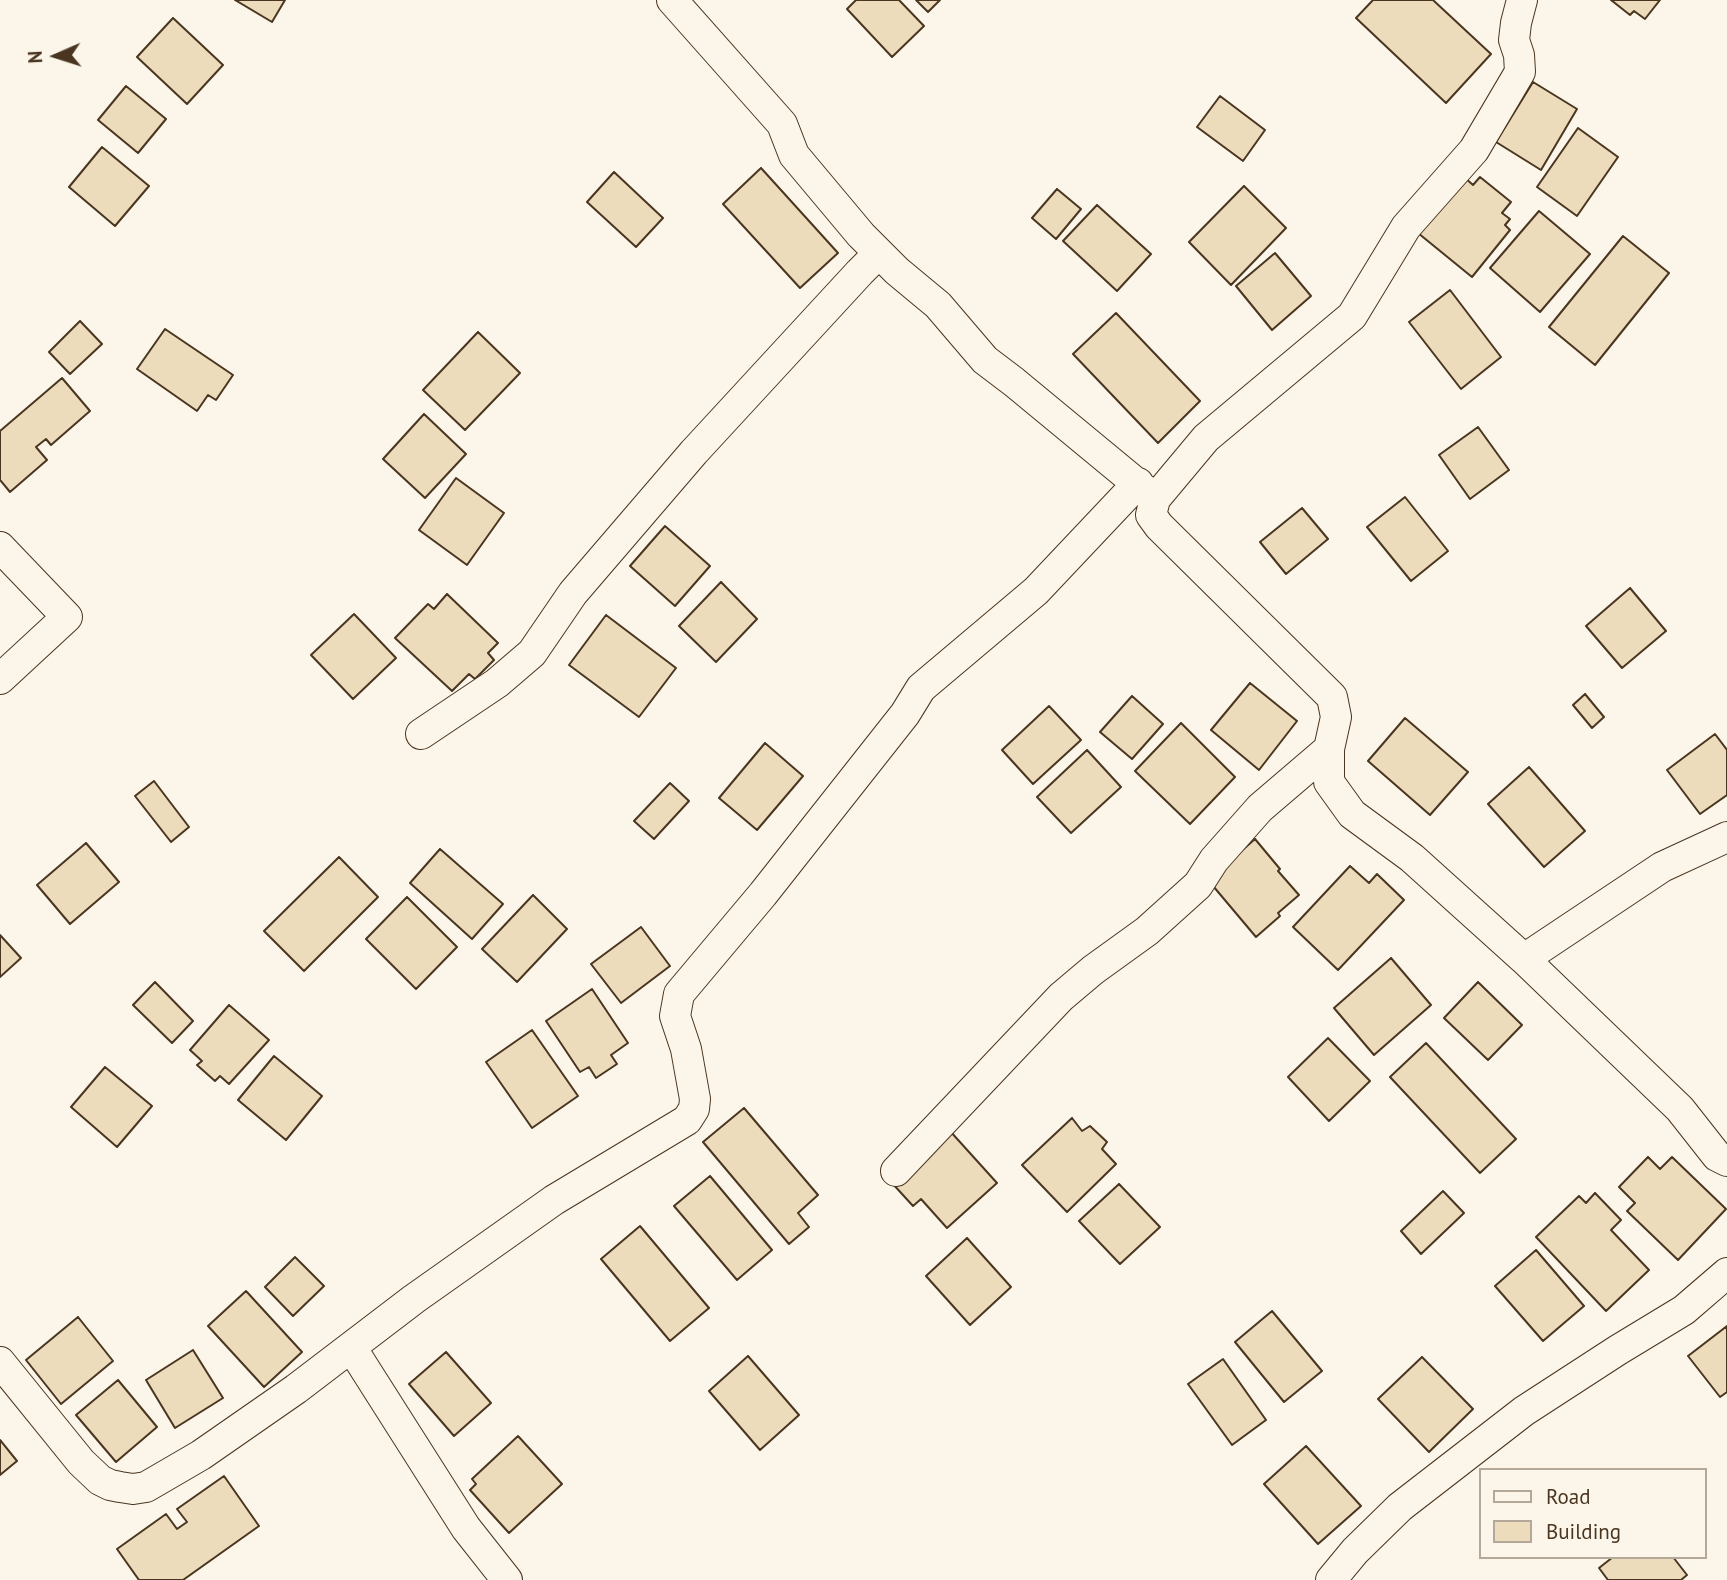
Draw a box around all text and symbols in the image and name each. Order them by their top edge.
north arrow [21,21,91,91]
text: N [23,50,47,64]
legend [1478,1468,1706,1559]
text: Road [1546,1483,1590,1510]
text: Building [1546,1518,1621,1545]

